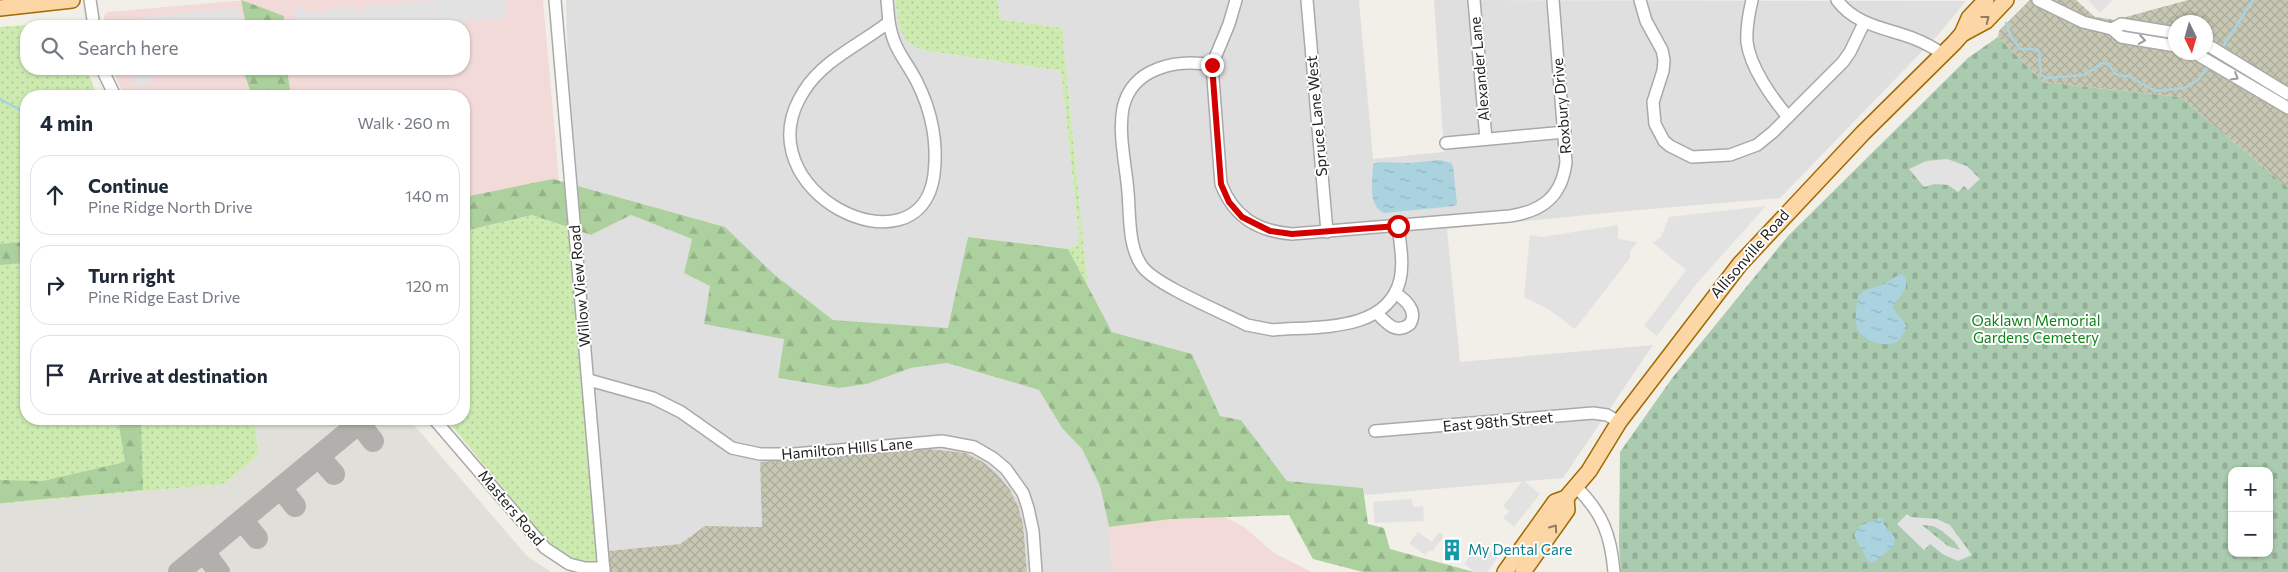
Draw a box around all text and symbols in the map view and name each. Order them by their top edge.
north arrow [2168,15,2213,60]
street label: Alexander Lane [1465,16,1493,122]
one-way arrow [1980,16,1990,25]
search box [20,20,470,75]
icon: search [38,34,66,62]
one-way arrow [2138,34,2147,44]
text: Search here [78,36,178,59]
route end [1201,54,1224,77]
street label: Spruce Lane West [1302,55,1330,177]
street label: Roxbury Drive [1548,57,1574,155]
one-way arrow [2229,71,2238,81]
text: 4 min [40,110,93,135]
text: Walk · 260 m [358,113,450,132]
text: Continue [88,174,168,197]
icon: ahead [41,181,69,209]
text: 140 m [405,186,449,205]
text: Pine Ridge North Drive [88,197,252,216]
street label: Allisonville Road [1706,206,1792,301]
route start [1387,215,1410,238]
street label: Willow View Road [565,224,593,348]
text: Turn right [88,264,175,287]
icon: right [41,271,69,299]
text: 120 m [406,276,449,295]
text: Pine Ridge East Drive [88,287,240,306]
park label: Oaklawn Memorial Gardens Cemetery [1972,311,2100,346]
icon: arrive [41,361,69,389]
text: Arrive at destination [88,364,268,387]
street label: East 98th Street [1442,407,1554,435]
street label: Hamilton Hills Lane [781,433,913,463]
street label: Masters Road [475,466,549,549]
map controls [2228,467,2273,557]
button: + [2228,467,2273,512]
button: − [2228,512,2273,557]
one-way arrow [1548,524,1557,534]
building icon: My Dental Care [1439,537,1465,563]
place label: My Dental Care [1468,540,1573,558]

